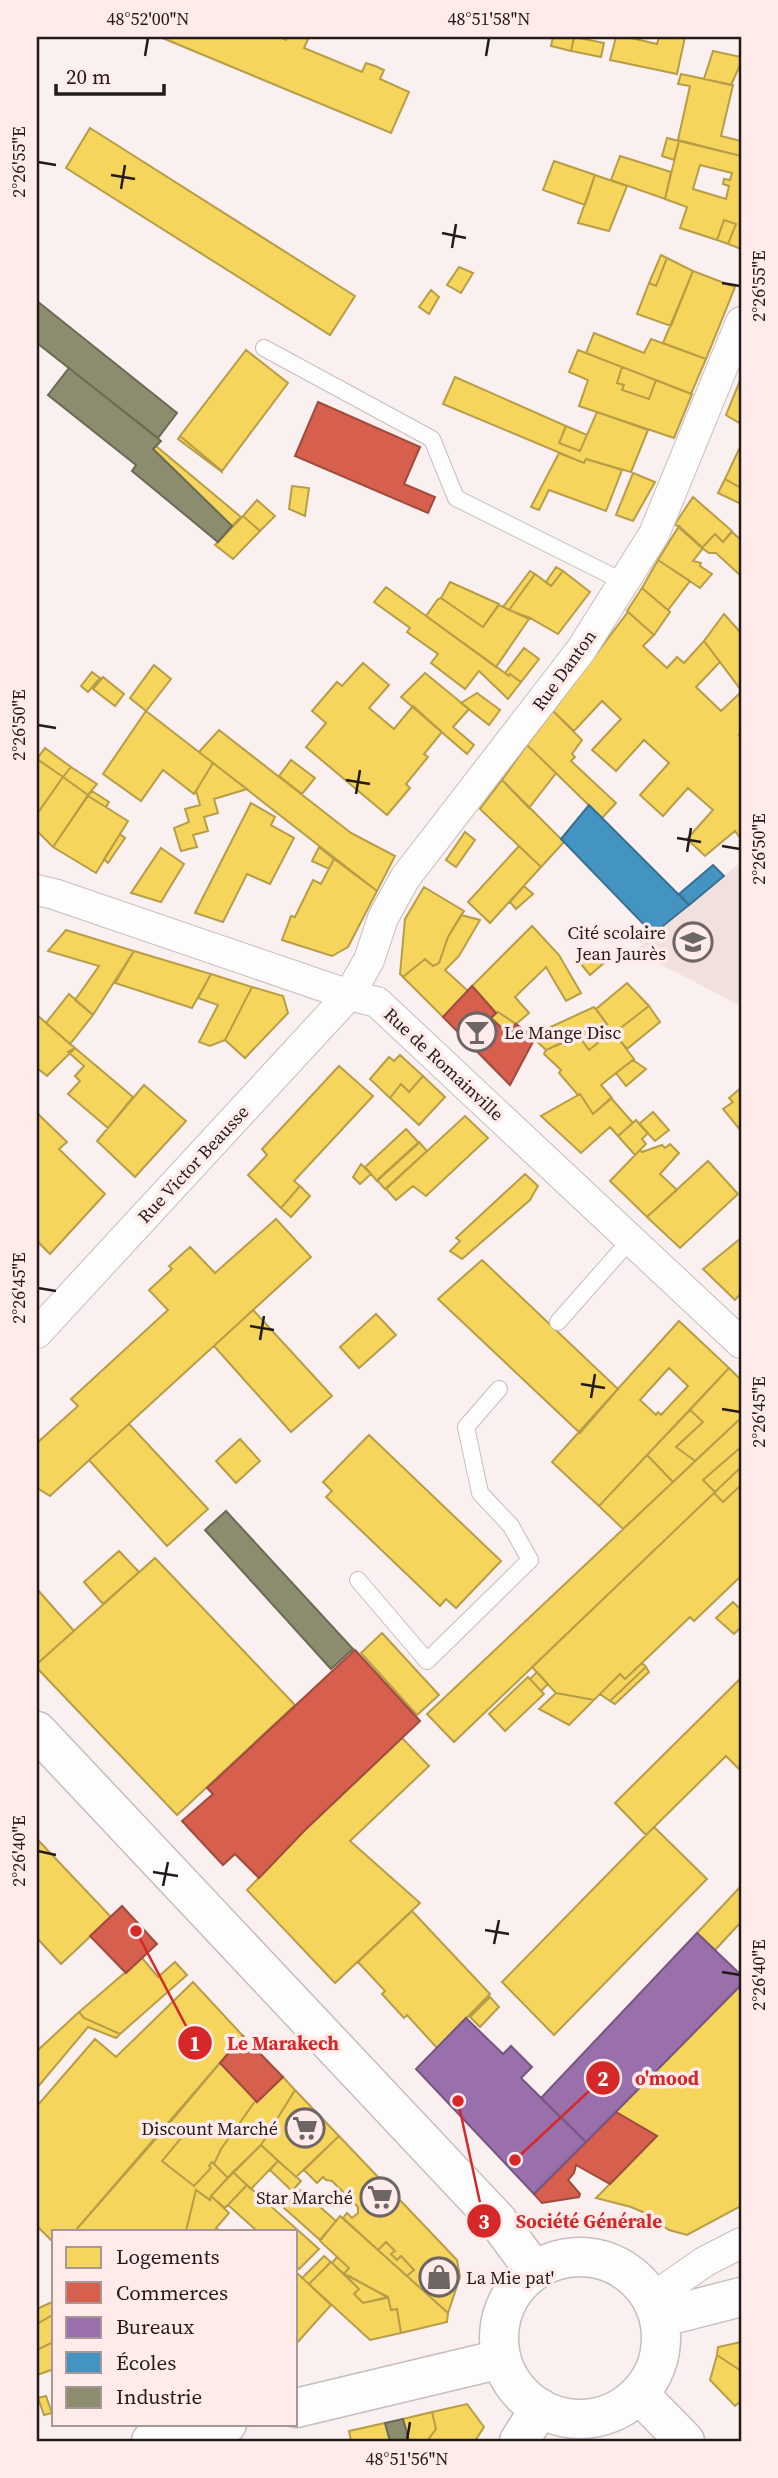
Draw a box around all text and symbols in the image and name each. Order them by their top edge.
text: 48°52'00"N [107,6,189,31]
text: 48°51'58"N [448,6,530,31]
scale bar [56,52,164,96]
text: 20 m [66,62,111,91]
text: 2°26'55"E [6,126,31,198]
text: 2°26'55"E [746,250,771,322]
street label: Rue Danton [526,624,602,716]
text: 2°26'50"E [6,689,31,761]
text: 2°26'50"E [746,813,771,885]
place label: Cité scolaire Jean Jaurès [567,920,666,966]
school or university icon: Cité scolaire Jean Jaurès [672,921,714,963]
street label: Rue de Romainville [379,1002,509,1126]
bar icon: Le Mange Disc [456,1011,498,1053]
place label: Le Mange Disc [504,1020,621,1045]
street label: Rue Victor Beausse [132,1100,254,1228]
text: 2°26'45"E [6,1252,31,1324]
text: 2°26'45"E [746,1376,771,1448]
text: 2°26'40"E [6,1815,31,1887]
text: 2°26'40"E [746,1939,771,2011]
callout: Le Marakech [178,2023,353,2063]
text: 1 [189,2029,201,2058]
text: Le Marakech [227,2030,339,2056]
callout: o'mood [586,2058,713,2098]
text: 2 [597,2064,609,2093]
text: o'mood [635,2065,699,2091]
supermarket icon: Discount Marché [284,2107,326,2149]
place label: Discount Marché [141,2116,278,2141]
supermarket icon: Star Marché [359,2176,401,2218]
place label: Star Marché [256,2185,353,2210]
callout: Société Générale [466,2201,676,2241]
text: 3 [478,2207,490,2236]
text: Société Générale [516,2208,662,2234]
legend [52,2230,298,2426]
text: Logements [116,2242,220,2271]
shop icon: La Mie pat' [418,2256,460,2298]
place label: La Mie pat' [466,2265,554,2290]
text: Commerces [116,2278,228,2307]
text: Bureaux [116,2312,194,2341]
text: Écoles [116,2348,176,2377]
text: Industrie [116,2382,202,2411]
text: 48°51'56"N [366,2446,448,2471]

